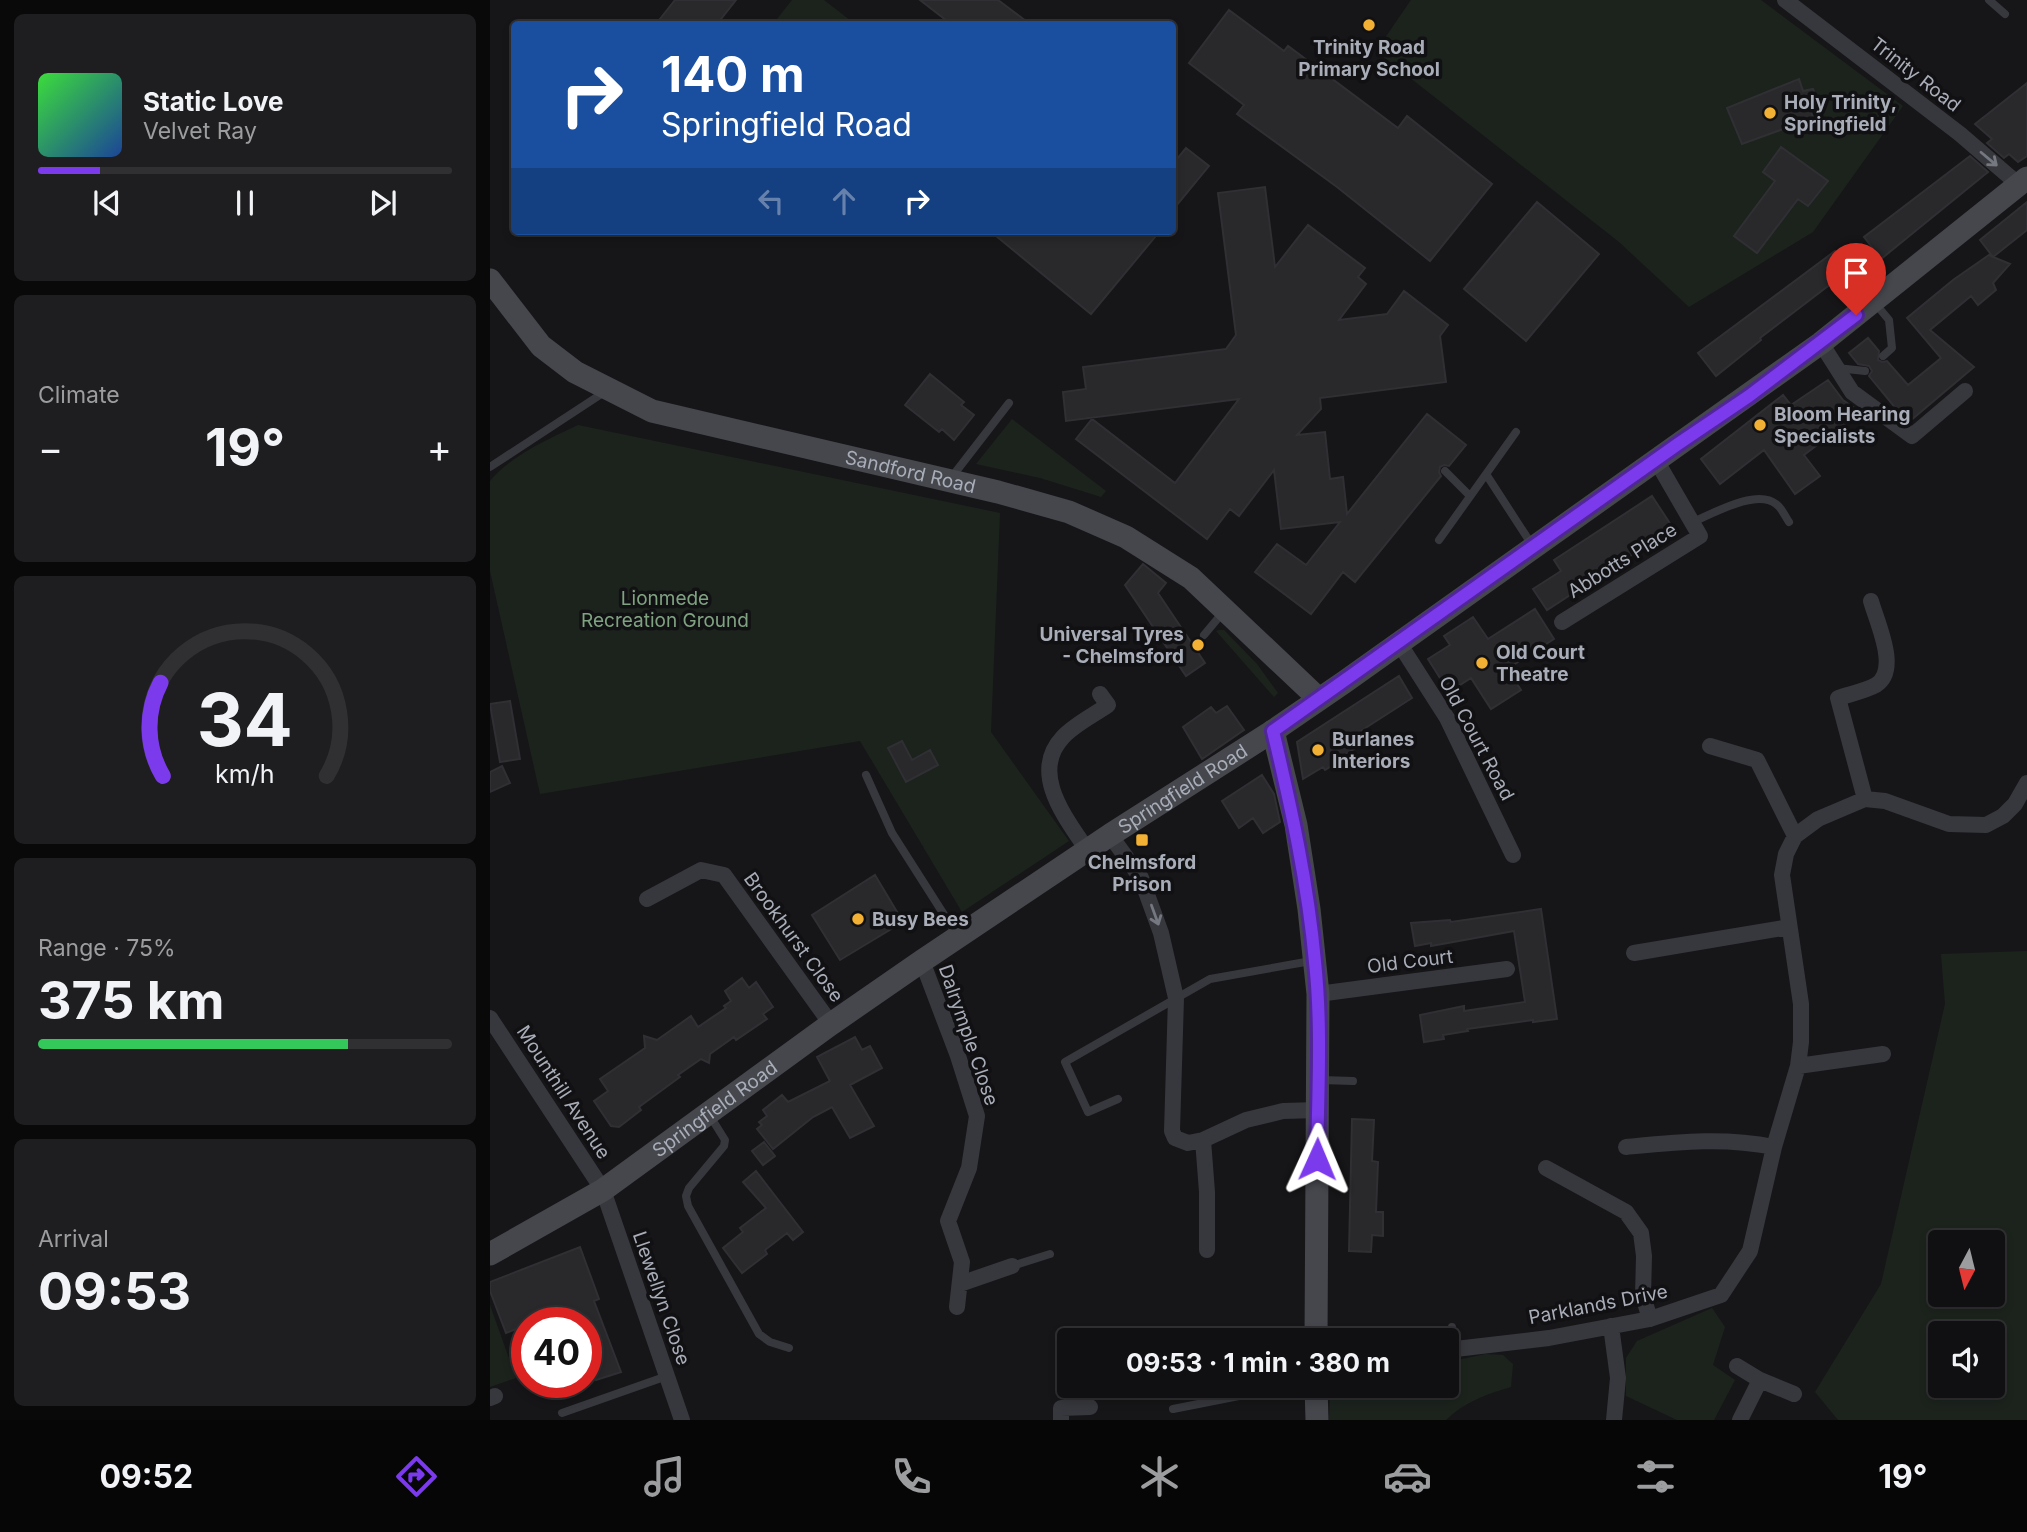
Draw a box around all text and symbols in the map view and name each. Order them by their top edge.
marker: Trinity Road Primary School [1361,17,1377,33]
street label: Trinity Road [1866,32,1965,117]
place label: Trinity Road Primary School [1298,36,1440,81]
text: 140 m [661,45,805,104]
icon: right [546,49,637,140]
text: Static Love [143,86,284,117]
place label: Holy Trinity, Springfield [1784,91,1897,136]
text: Springfield Road [661,105,912,144]
marker: Holy Trinity, Springfield [1762,105,1778,121]
text: Velvet Ray [143,117,257,145]
one-way arrow [1980,151,1998,167]
icon: left [752,182,790,220]
icon: ahead [825,182,863,220]
icon: right [898,182,936,220]
icon: previous [88,184,126,222]
icon: pause [226,184,264,222]
icon: next [364,184,402,222]
pin [1826,243,1886,315]
icon: arrive [1837,254,1875,292]
text: Climate [38,381,120,409]
place label: Bloom Hearing Specialists [1774,403,1910,448]
text: 19° [205,416,285,479]
marker: Bloom Hearing Specialists [1752,417,1768,433]
text: − [38,425,63,471]
text: + [427,425,452,471]
street label: Sandford Road [843,446,978,498]
street label: Abbotts Place [1563,518,1681,603]
park label: Lionmede Recreation Ground [581,587,749,632]
place label: Universal Tyres - Chelmsford [1040,623,1184,668]
marker: Universal Tyres - Chelmsford [1190,637,1206,653]
place label: Old Court Theatre [1496,641,1585,686]
marker: Old Court Theatre [1474,655,1490,671]
street label: Old Court Road [1434,672,1519,804]
text: 34 [197,675,293,764]
place label: Burlanes Interiors [1332,728,1414,773]
street label: Springfield Road [1114,739,1252,839]
marker: Burlanes Interiors [1310,742,1326,758]
text: km/h [215,759,275,789]
marker: Chelmsford Prison [1134,832,1150,848]
place label: Chelmsford Prison [1088,851,1196,896]
street label: Brookhurst Close [739,868,848,1007]
one-way arrow [1150,903,1162,925]
place label: Busy Bees [872,908,969,931]
marker: Busy Bees [850,911,866,927]
text: Range · 75% [38,934,176,962]
street label: Old Court [1366,945,1454,978]
street label: Dalrymple Close [934,962,1003,1109]
text: 375 km [38,969,224,1032]
street label: Mounthill Avenue [512,1021,615,1163]
street label: Springfield Road [648,1056,782,1162]
position arrow [1280,1122,1354,1196]
text: Arrival [38,1225,109,1253]
street label: Llewellyn Close [628,1228,695,1368]
north arrow [1928,1230,2006,1307]
map controls [1928,1230,2005,1398]
text: 09:53 [38,1260,191,1323]
street label: Parklands Drive [1527,1280,1670,1329]
speed limit sign: 40 [511,1307,602,1398]
button: sound [1928,1321,2005,1398]
text: 09:53 · 1 min · 380 m [1126,1347,1390,1378]
icon: directions [392,1452,441,1501]
icon: music [640,1452,689,1501]
icon: phone [887,1452,936,1501]
icon: climate [1135,1452,1184,1501]
icon: car [1383,1452,1432,1501]
icon: filters [1631,1452,1680,1501]
text: 09:52 [99,1457,193,1496]
text: 19° [1878,1457,1928,1496]

